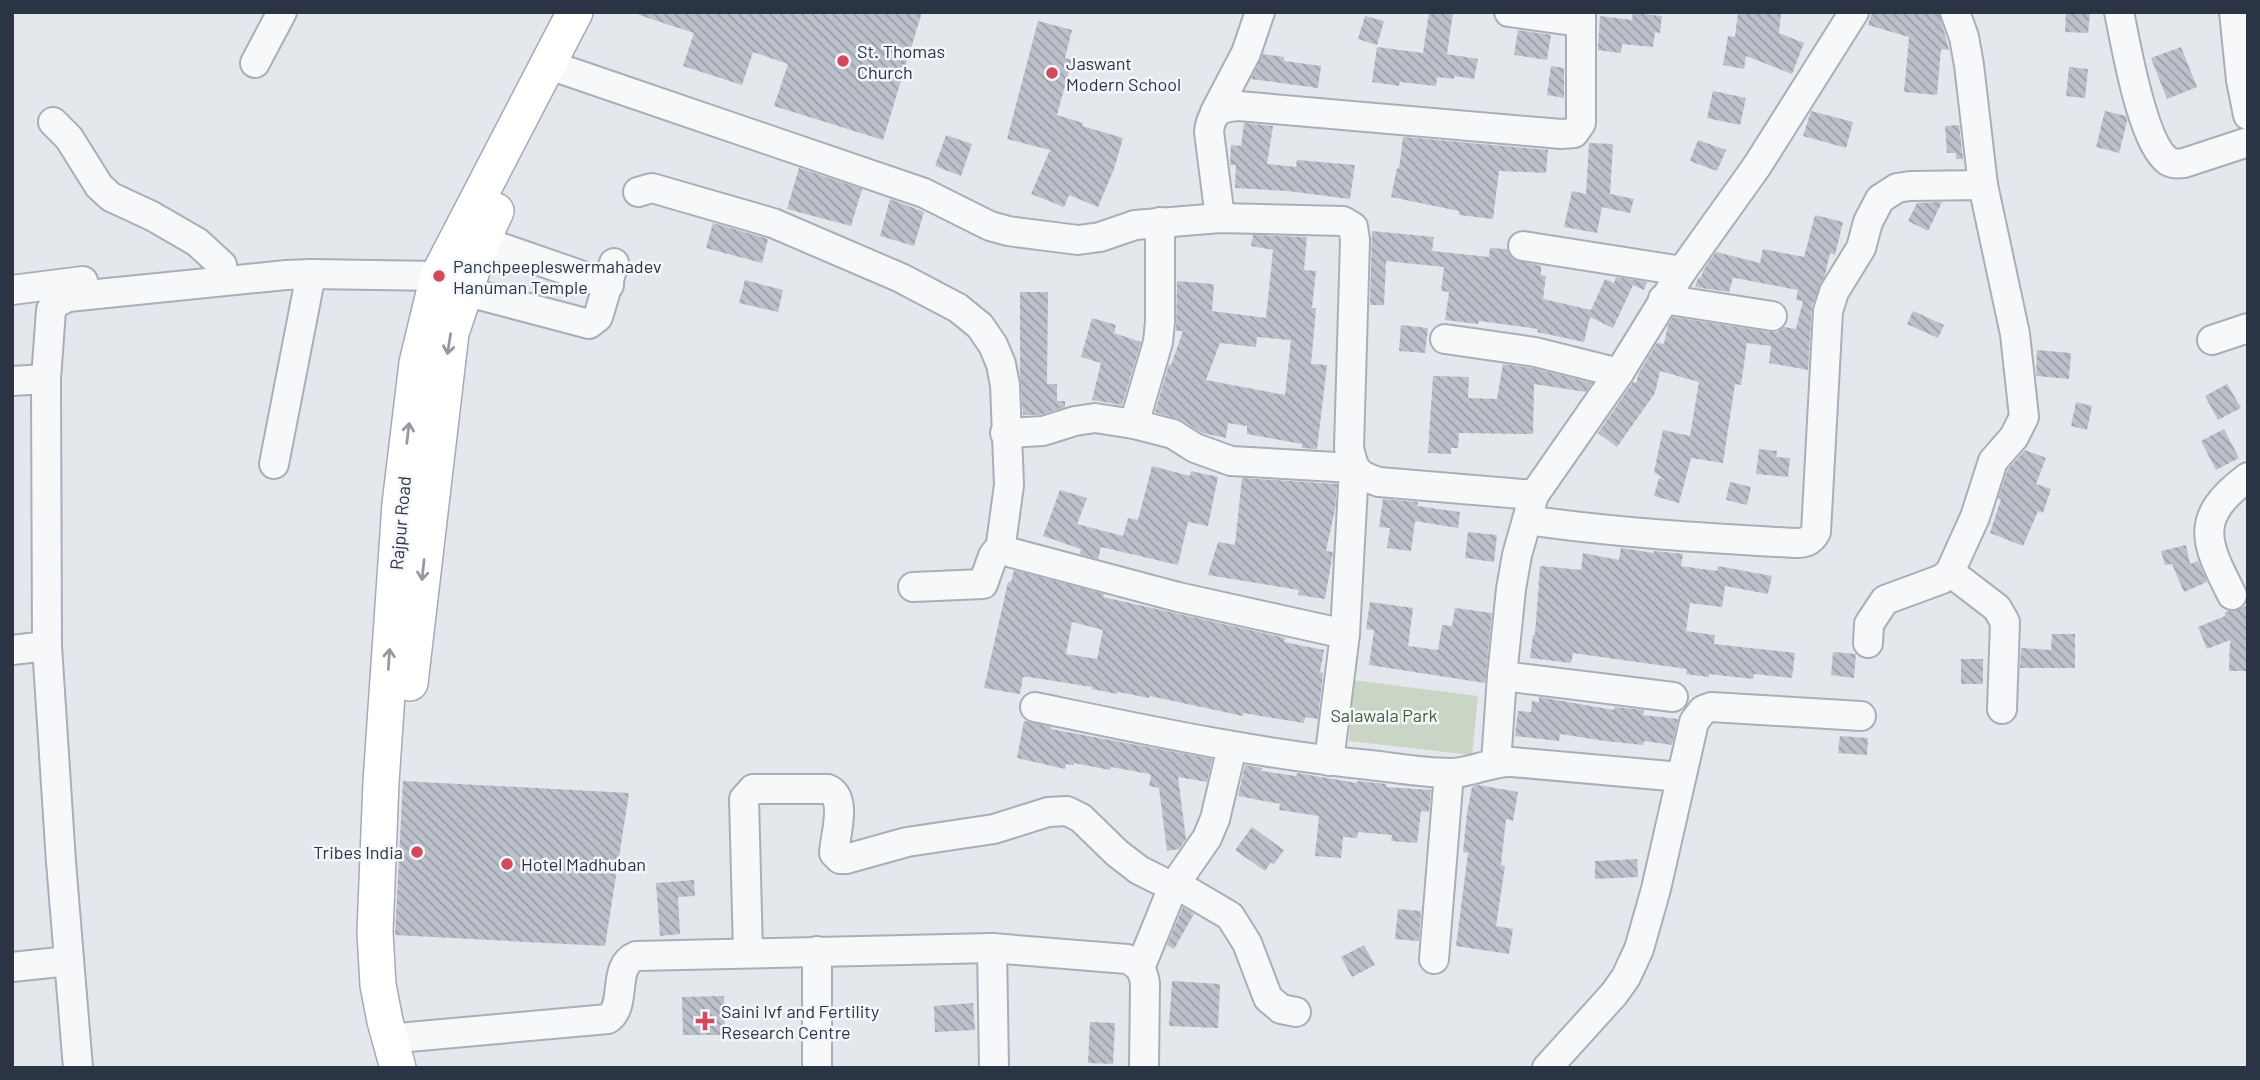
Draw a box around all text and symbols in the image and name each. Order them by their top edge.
place label: St. Thomas Church [857,40,945,83]
place label: Jaswant Modern School [1066,52,1181,95]
marker: St. Thomas Church [835,53,851,69]
marker: Jaswant Modern School [1044,65,1060,81]
place label: Panchpeepleswermahadev Hanuman Temple [453,255,662,298]
marker: Panchpeepleswermahadev Hanuman Temple [431,268,447,284]
one-way arrow [442,332,455,355]
one-way arrow [402,422,415,445]
street label: Rajpur Road [385,475,415,571]
one-way arrow [416,558,429,581]
one-way arrow [383,648,396,671]
park label: Salawala Park [1330,704,1438,726]
place label: Tribes India [313,841,403,863]
marker: Tribes India [409,844,425,860]
place label: Hotel Madhuban [521,853,646,875]
marker: Hotel Madhuban [499,856,515,872]
place label: Saini Ivf and Fertility Research Centre [721,1000,879,1043]
marker: Saini Ivf and Fertility Research Centre [695,1011,715,1031]

